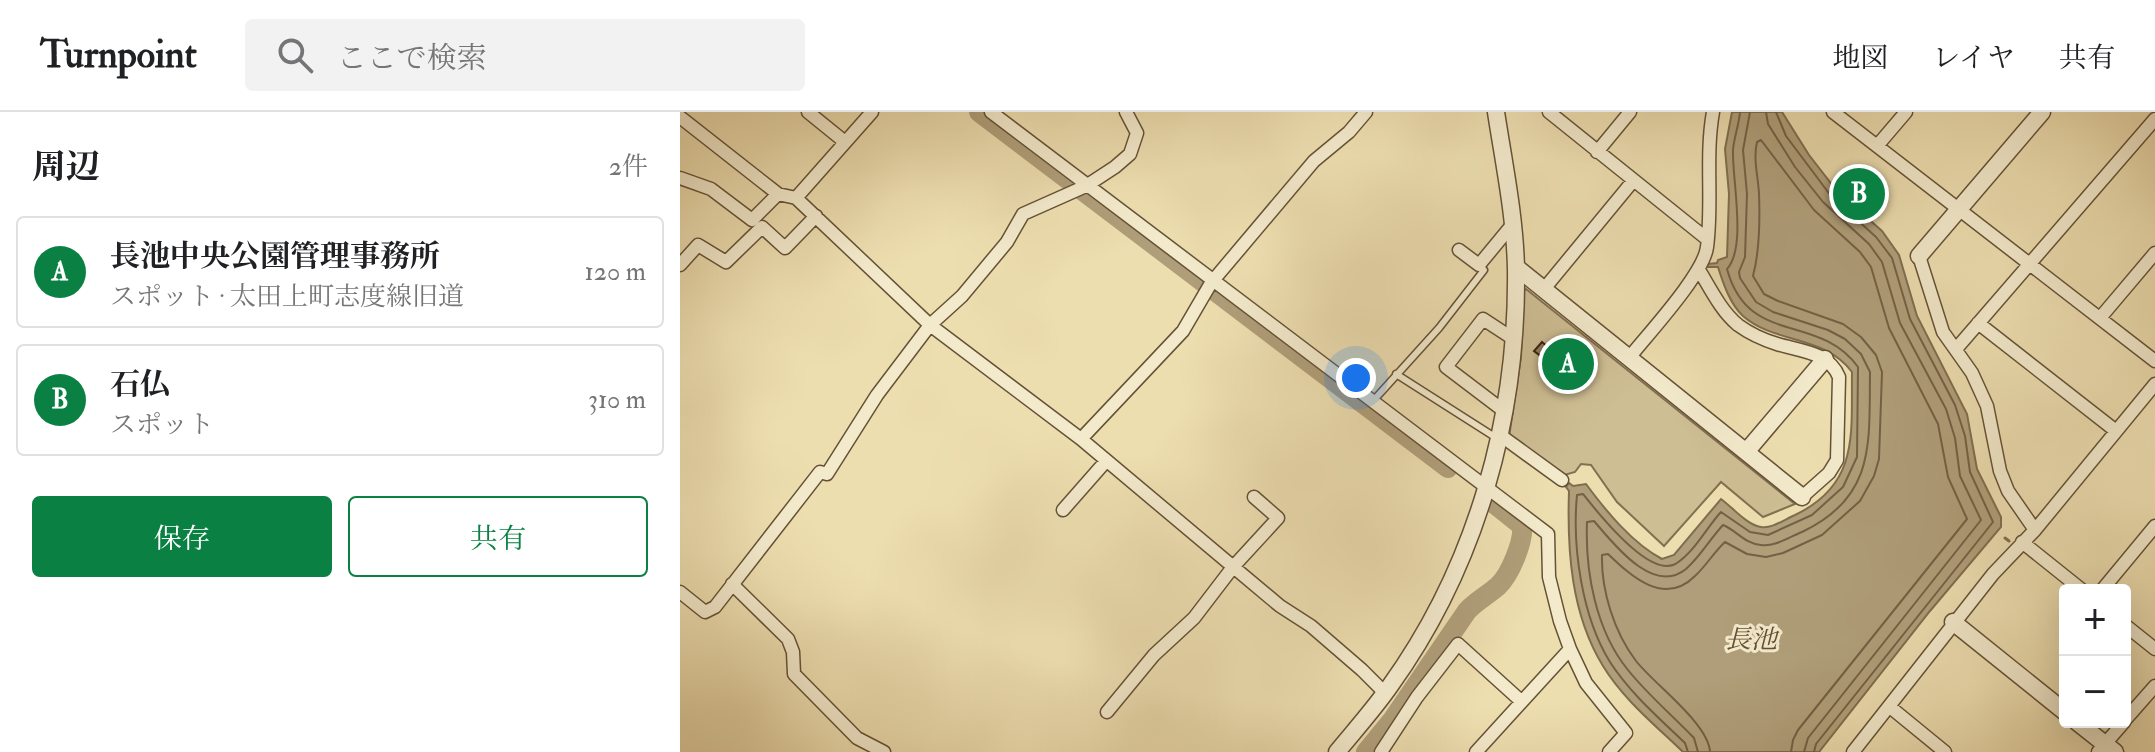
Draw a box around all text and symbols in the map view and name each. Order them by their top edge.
search box [245,19,805,91]
text: Turnpoint [40,31,197,79]
icon: search [273,33,317,77]
text: ここで検索 [337,40,487,77]
text: 地図 [1832,41,1888,76]
text: レイヤ [1932,41,2015,76]
text: 共有 [2059,41,2115,76]
text: 周辺 [32,146,100,189]
text: 2件 [609,151,648,183]
pin: B [1833,164,1885,224]
text: 長池中央公園管理事務所 [110,238,440,275]
text: A [52,256,68,288]
text: 120 m [585,256,646,288]
text: スポット · 太田上町志度線旧道 [110,281,464,313]
pin: A [1542,334,1594,394]
your location [1336,358,1376,398]
text: 石仏 [110,366,170,403]
text: B [51,384,69,416]
text: 310 m [588,384,646,416]
text: スポット [110,409,214,441]
button: 保存 [32,496,332,577]
button: 共有 [348,496,648,577]
map controls [2059,584,2131,728]
button: + [2059,584,2131,656]
water label: 長池 [1725,624,1780,656]
button: − [2059,656,2131,728]

